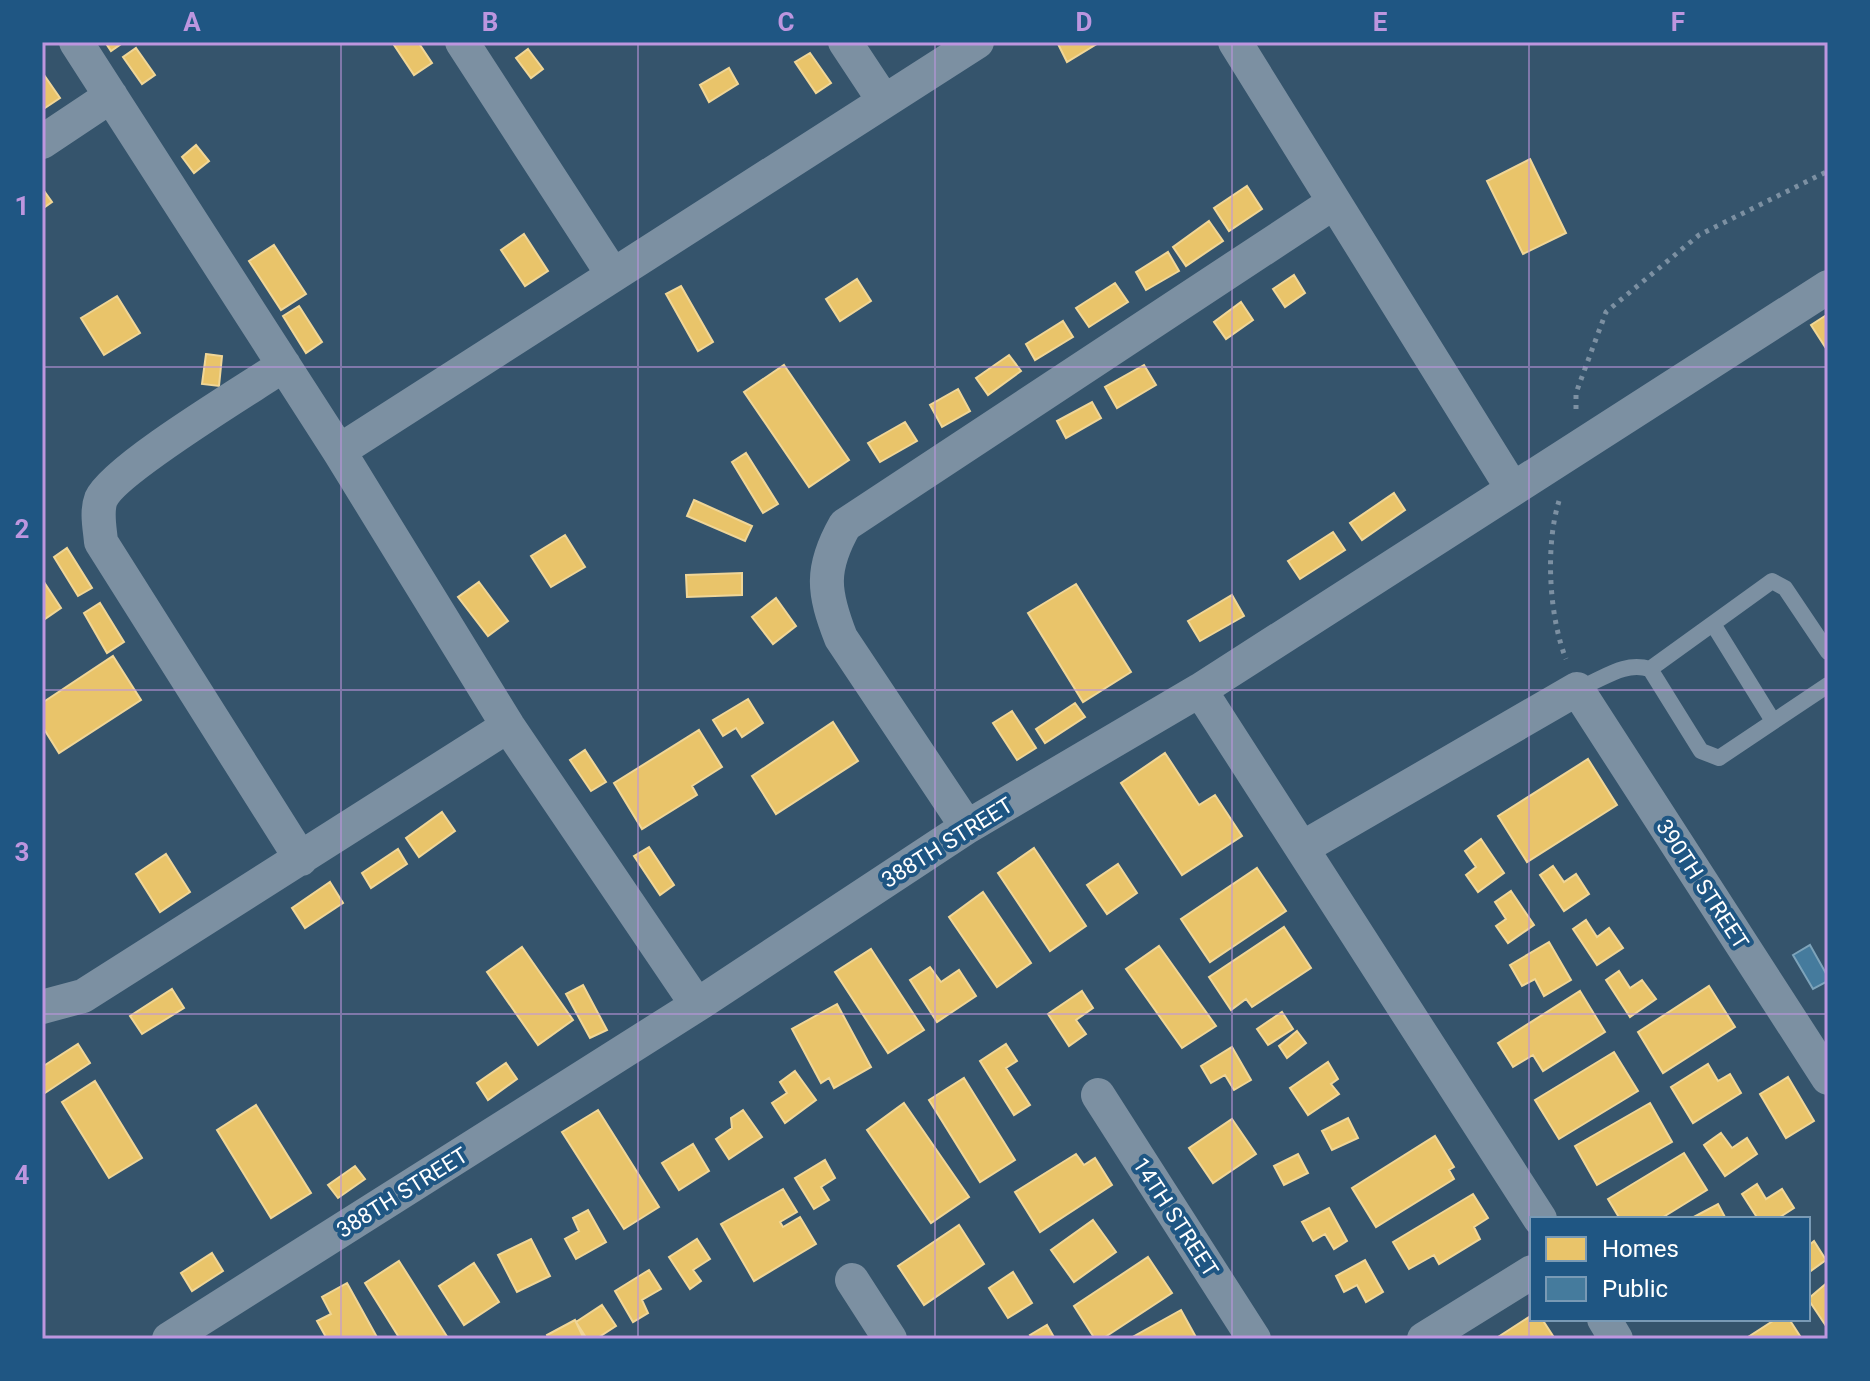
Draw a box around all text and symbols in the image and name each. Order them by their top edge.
text: A [183,7,201,37]
text: B [482,7,498,37]
text: C [777,7,795,37]
text: D [1076,7,1092,37]
text: E [1373,7,1388,37]
text: F [1671,7,1685,37]
text: 1 [15,191,29,221]
text: 2 [15,514,29,544]
street label: 388TH STREET [877,792,1017,893]
street label: 390TH STREET [1651,815,1754,954]
text: 3 [15,837,29,867]
street label: 388TH STREET [332,1142,472,1243]
street label: 14TH STREET [1128,1153,1223,1282]
text: 4 [15,1160,30,1190]
legend [1530,1217,1810,1321]
text: Homes [1602,1235,1679,1263]
text: Public [1602,1275,1668,1303]

